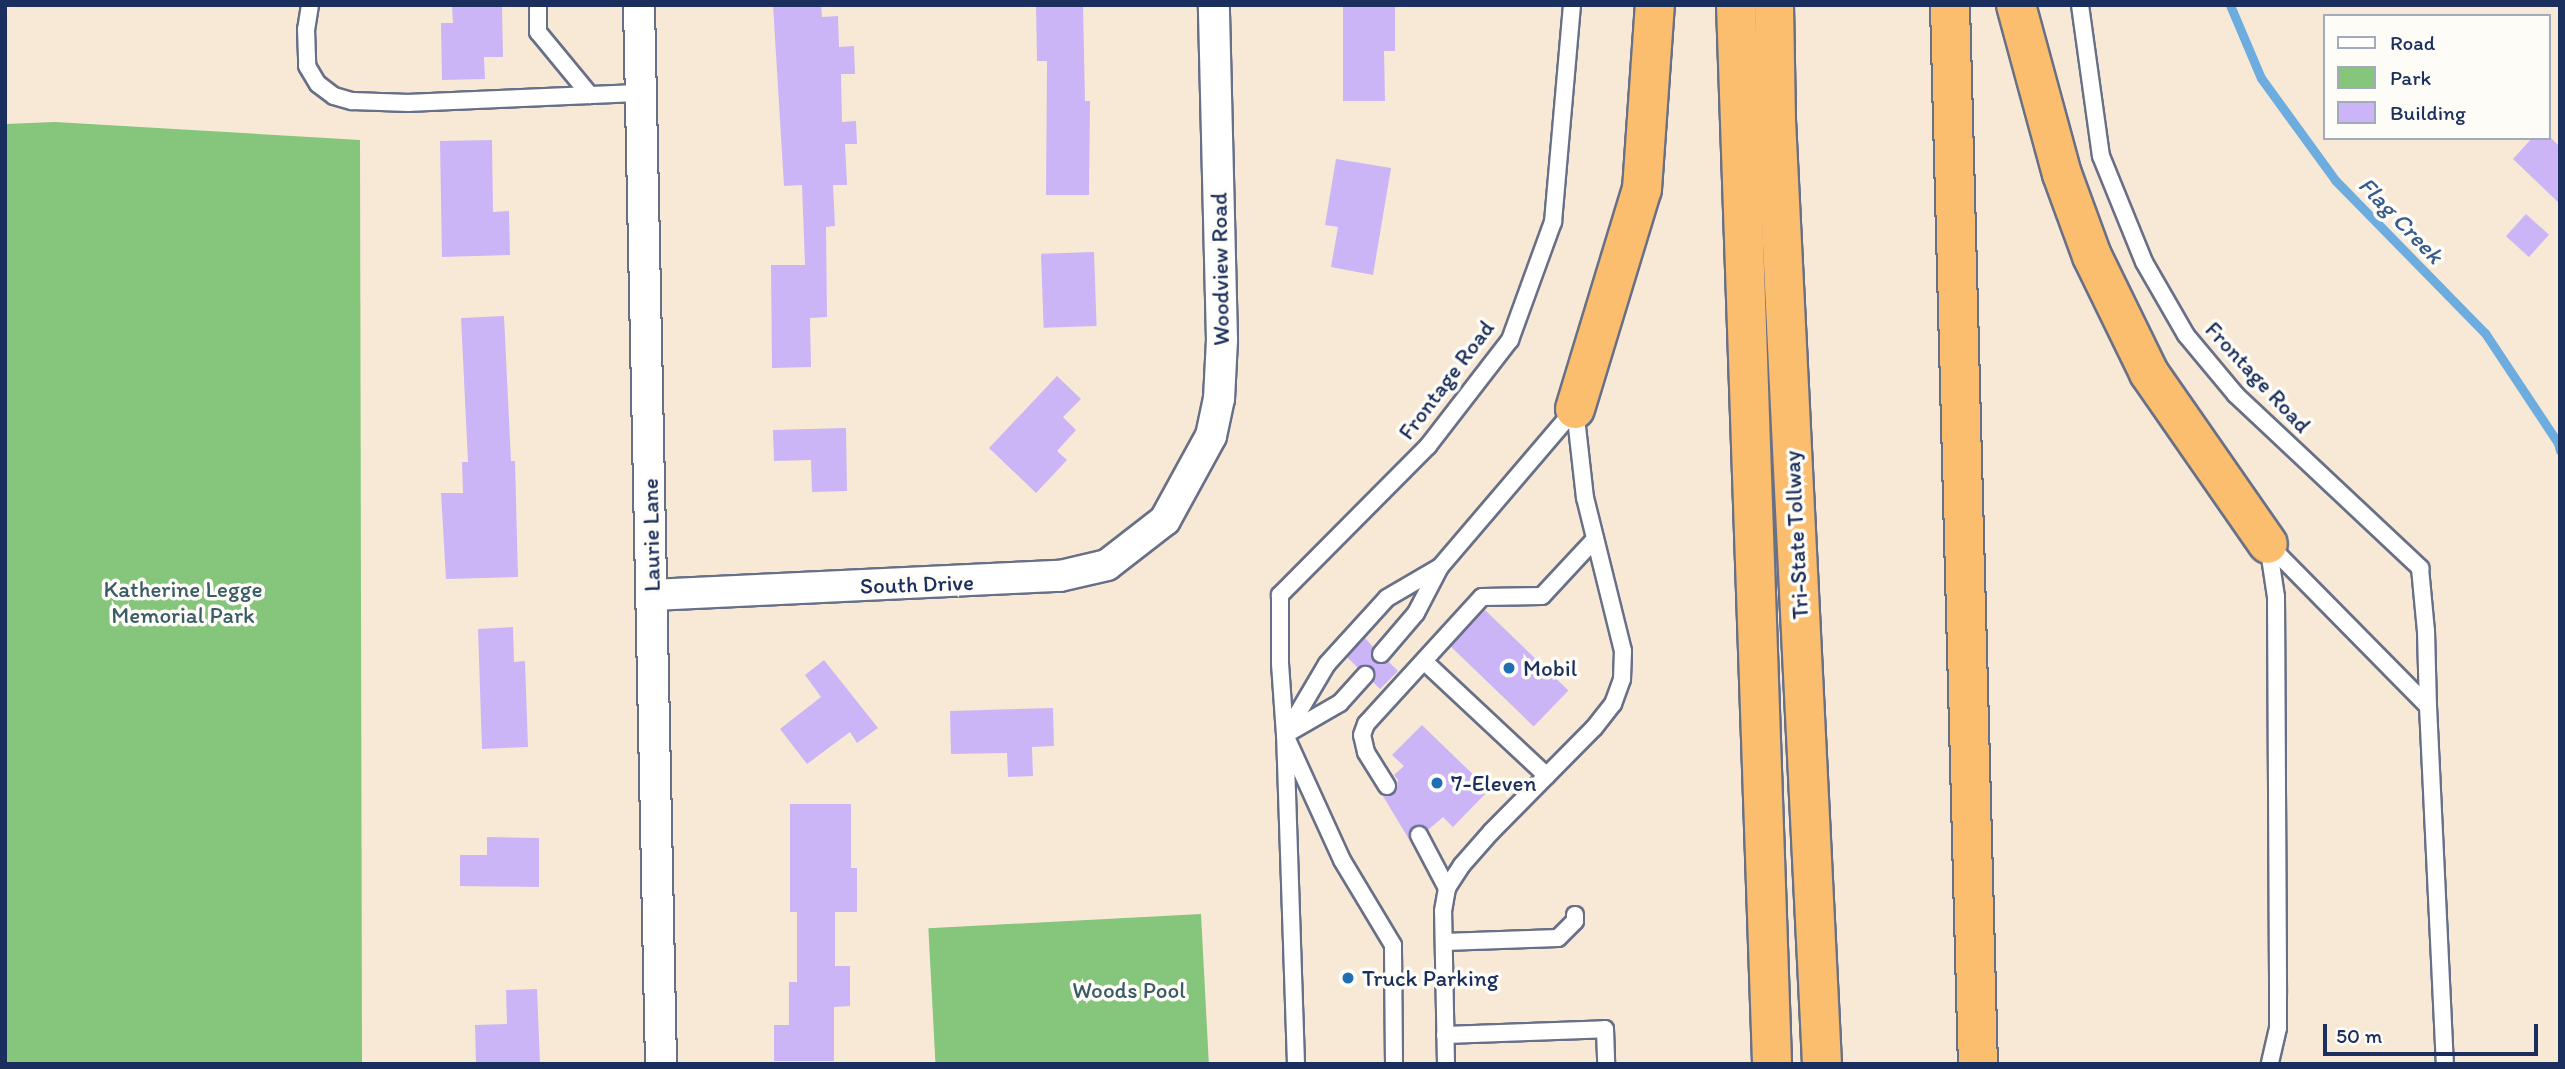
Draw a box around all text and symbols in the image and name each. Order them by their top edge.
legend [2324,14,2551,140]
text: Road [2390,30,2435,55]
text: Park [2390,65,2431,90]
text: Building [2390,100,2466,125]
water label: Flag Creek [2353,171,2449,269]
street label: Woodview Road [1205,192,1235,346]
street label: Frontage Road [1392,315,1500,445]
street label: Frontage Road [2199,316,2317,438]
street label: Tri-State Tollway [1778,451,1814,619]
street label: Laurie Lane [636,477,666,593]
street label: South Drive [859,568,975,600]
park label: Katherine Legge Memorial Park [104,575,262,629]
place label: Mobil [1523,654,1577,682]
marker: Mobil [1501,660,1517,676]
place label: 7-Eleven [1451,769,1536,797]
marker: 7-Eleven [1429,775,1445,791]
place label: Truck Parking [1362,964,1499,992]
marker: Truck Parking [1340,970,1356,986]
park label: Woods Pool [1073,976,1185,1004]
scale bar [2327,1010,2542,1054]
text: 50 m [2336,1023,2382,1048]

